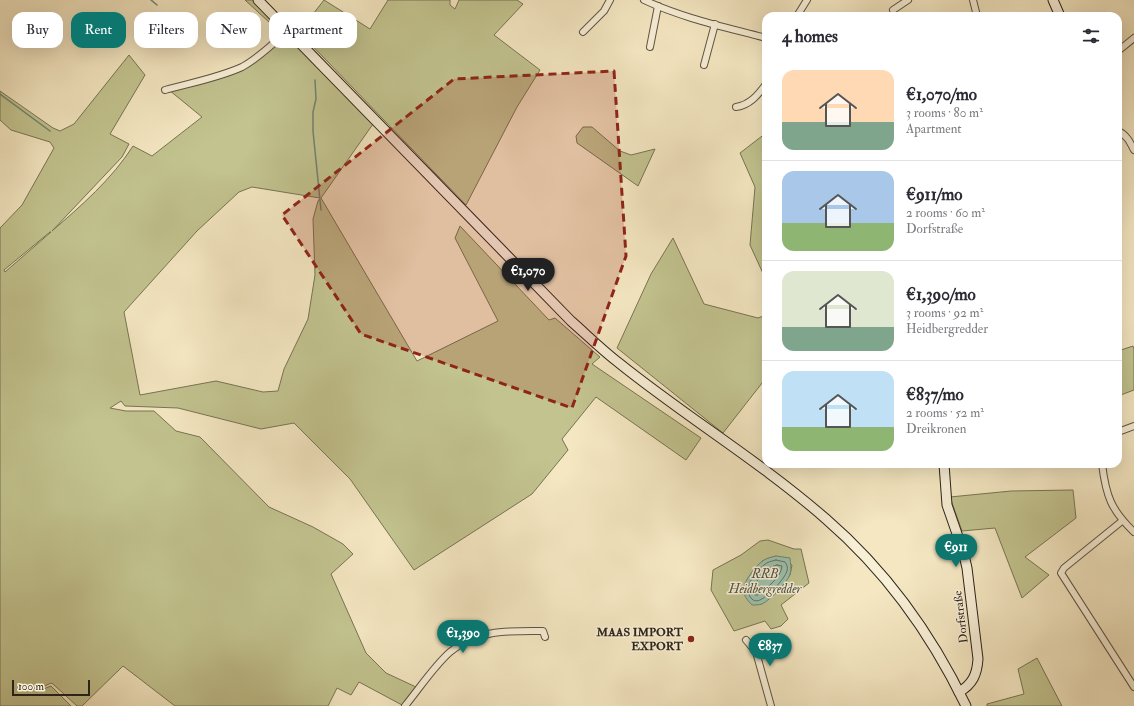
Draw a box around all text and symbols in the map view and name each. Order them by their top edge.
chip: Buy [12,12,63,48]
chip: Rent [71,12,126,48]
chip: Filters [134,12,198,48]
chip: New [206,12,261,48]
chip: Apartment [269,12,357,48]
icon: filters [1080,25,1102,47]
text: 4 homes [782,26,838,47]
text: €1,070/mo [906,84,977,105]
icon: home [814,86,862,134]
text: 3 rooms · 80 m² [906,105,983,121]
text: Apartment [906,121,962,137]
text: €911/mo [906,184,962,205]
icon: home [814,187,862,235]
text: 2 rooms · 60 m² [906,205,985,221]
text: Dorfstraße [906,221,963,237]
pin: €1,070 [495,258,561,292]
text: €1,070 [511,263,545,279]
text: €1,390/mo [906,284,976,305]
icon: home [814,287,862,335]
text: 3 rooms · 92 m² [906,305,983,321]
text: Heidbergredder [906,321,988,337]
text: €837/mo [906,384,964,405]
icon: home [814,387,862,435]
text: 2 rooms · 52 m² [906,405,984,421]
text: Dreikronen [906,421,966,437]
pin: €911 [932,534,980,568]
text: €911 [944,539,968,555]
water label: RRB Heidbergredder [728,566,803,597]
street label: Dorfstraße [950,590,972,644]
pin: €1,390 [430,620,496,654]
text: €1,390 [446,625,480,641]
place label: MAAS IMPORT EXPORT [596,625,684,654]
pin: €837 [746,633,794,667]
marker: MAAS IMPORT EXPORT [686,634,696,644]
text: €837 [758,638,782,654]
scale bar [12,678,90,697]
text: 100 m [18,680,44,693]

